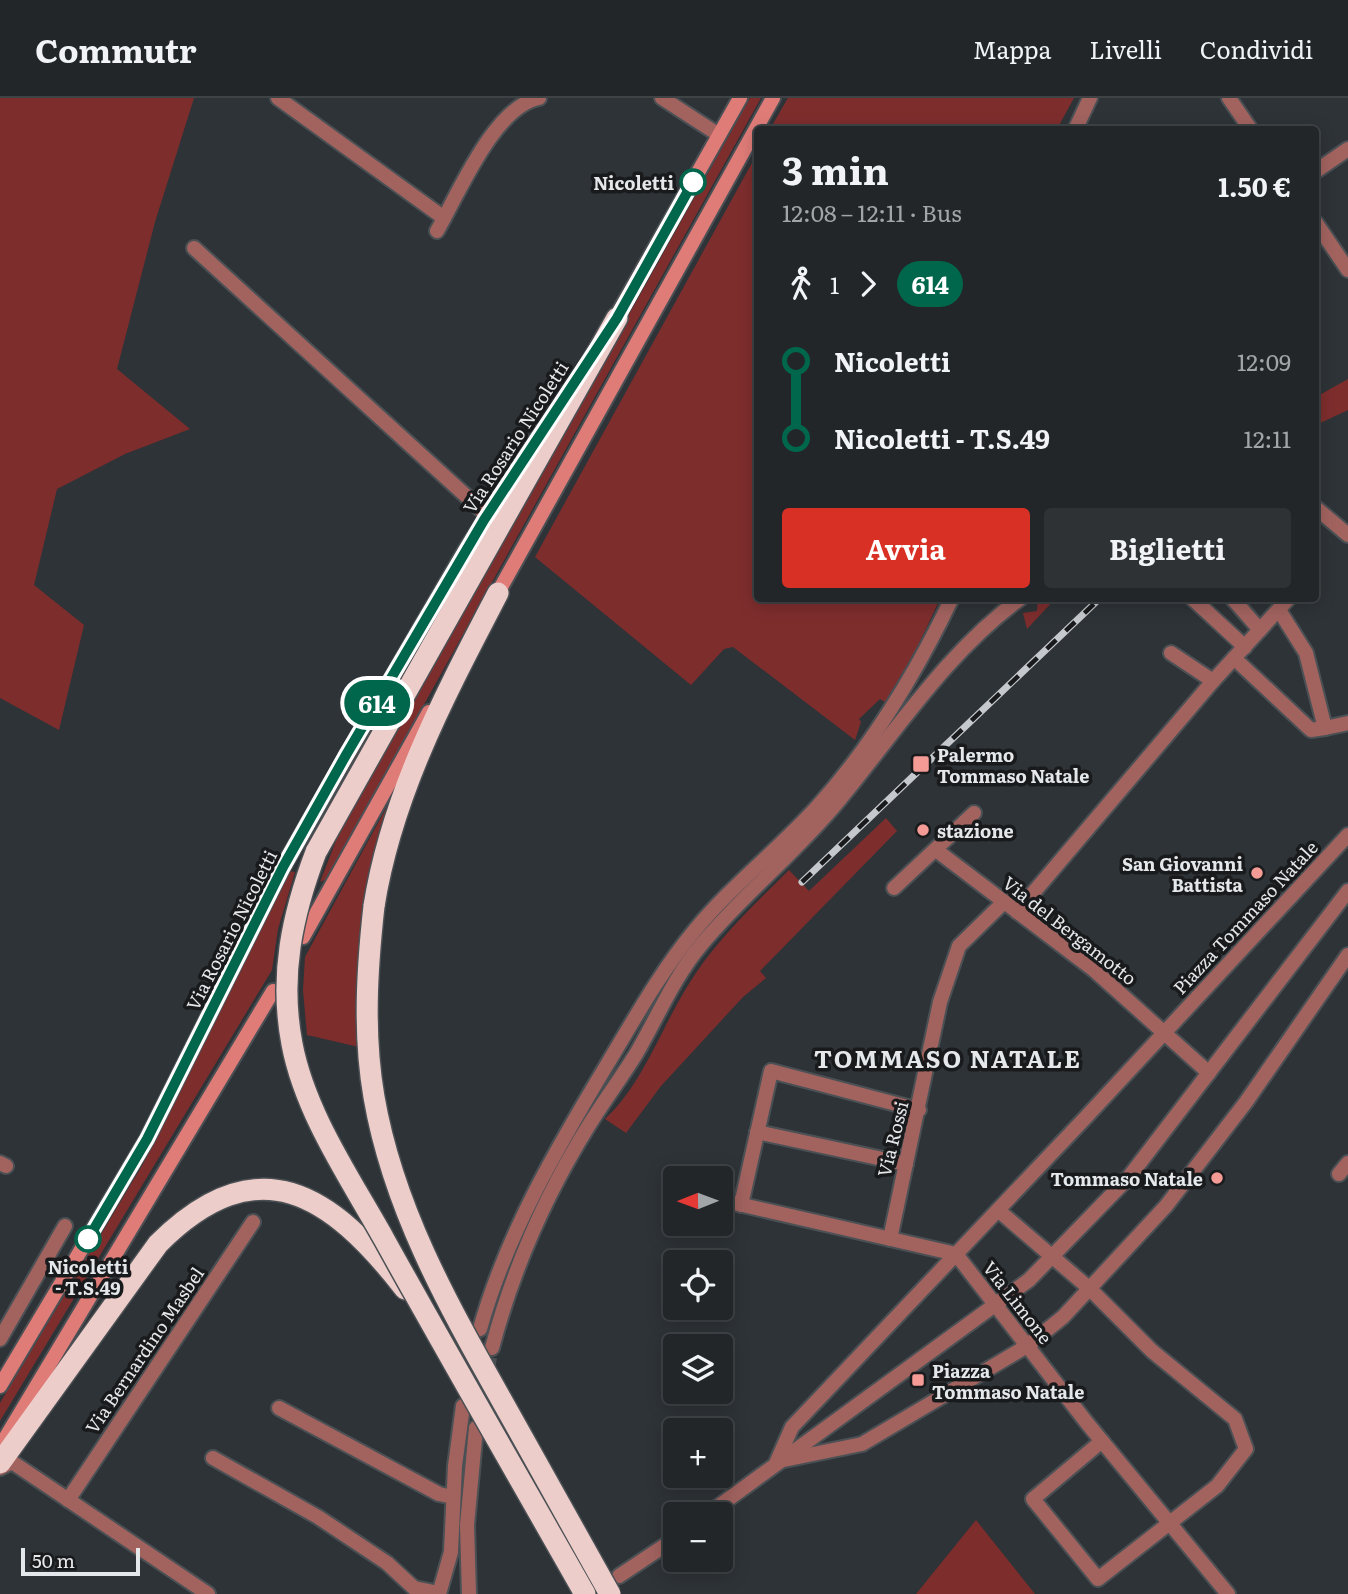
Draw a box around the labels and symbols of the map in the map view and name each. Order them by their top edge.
place label: Nicoletti [593,169,674,196]
marker: Nicoletti [680,169,706,195]
street label: Via Rosario Nicoletti [456,356,574,518]
line badge: 614 [337,680,417,726]
place label: Palermo Tommaso Natale [937,741,1089,789]
marker: Palermo Tommaso Natale [911,754,931,774]
place label: stazione [937,817,1014,844]
marker: stazione [915,822,931,838]
street label: Piazza Tommaso Natale [1166,834,1324,1000]
street label: Via Rosario Nicoletti [179,845,283,1015]
place label: San Giovanni Battista [1122,850,1244,898]
marker: San Giovanni Battista [1249,865,1265,881]
street label: Via del Bergamotto [997,869,1143,991]
district label: TOMMASO NATALE [814,1040,1082,1075]
street label: Via Rossi [870,1098,914,1180]
place label: Tommaso Natale [1051,1165,1203,1192]
north arrow [663,1166,733,1236]
marker: Tommaso Natale [1209,1170,1225,1186]
marker: Nicoletti - T.S.49 [75,1226,101,1252]
place label: Nicoletti - T.S.49 [48,1253,129,1301]
street label: Via Limone [977,1255,1059,1349]
street label: Via Bernardino Masbel [78,1261,210,1439]
place label: Piazza Tommaso Natale [932,1357,1084,1405]
marker: Piazza Tommaso Natale [910,1372,926,1388]
scale bar [21,1545,140,1577]

